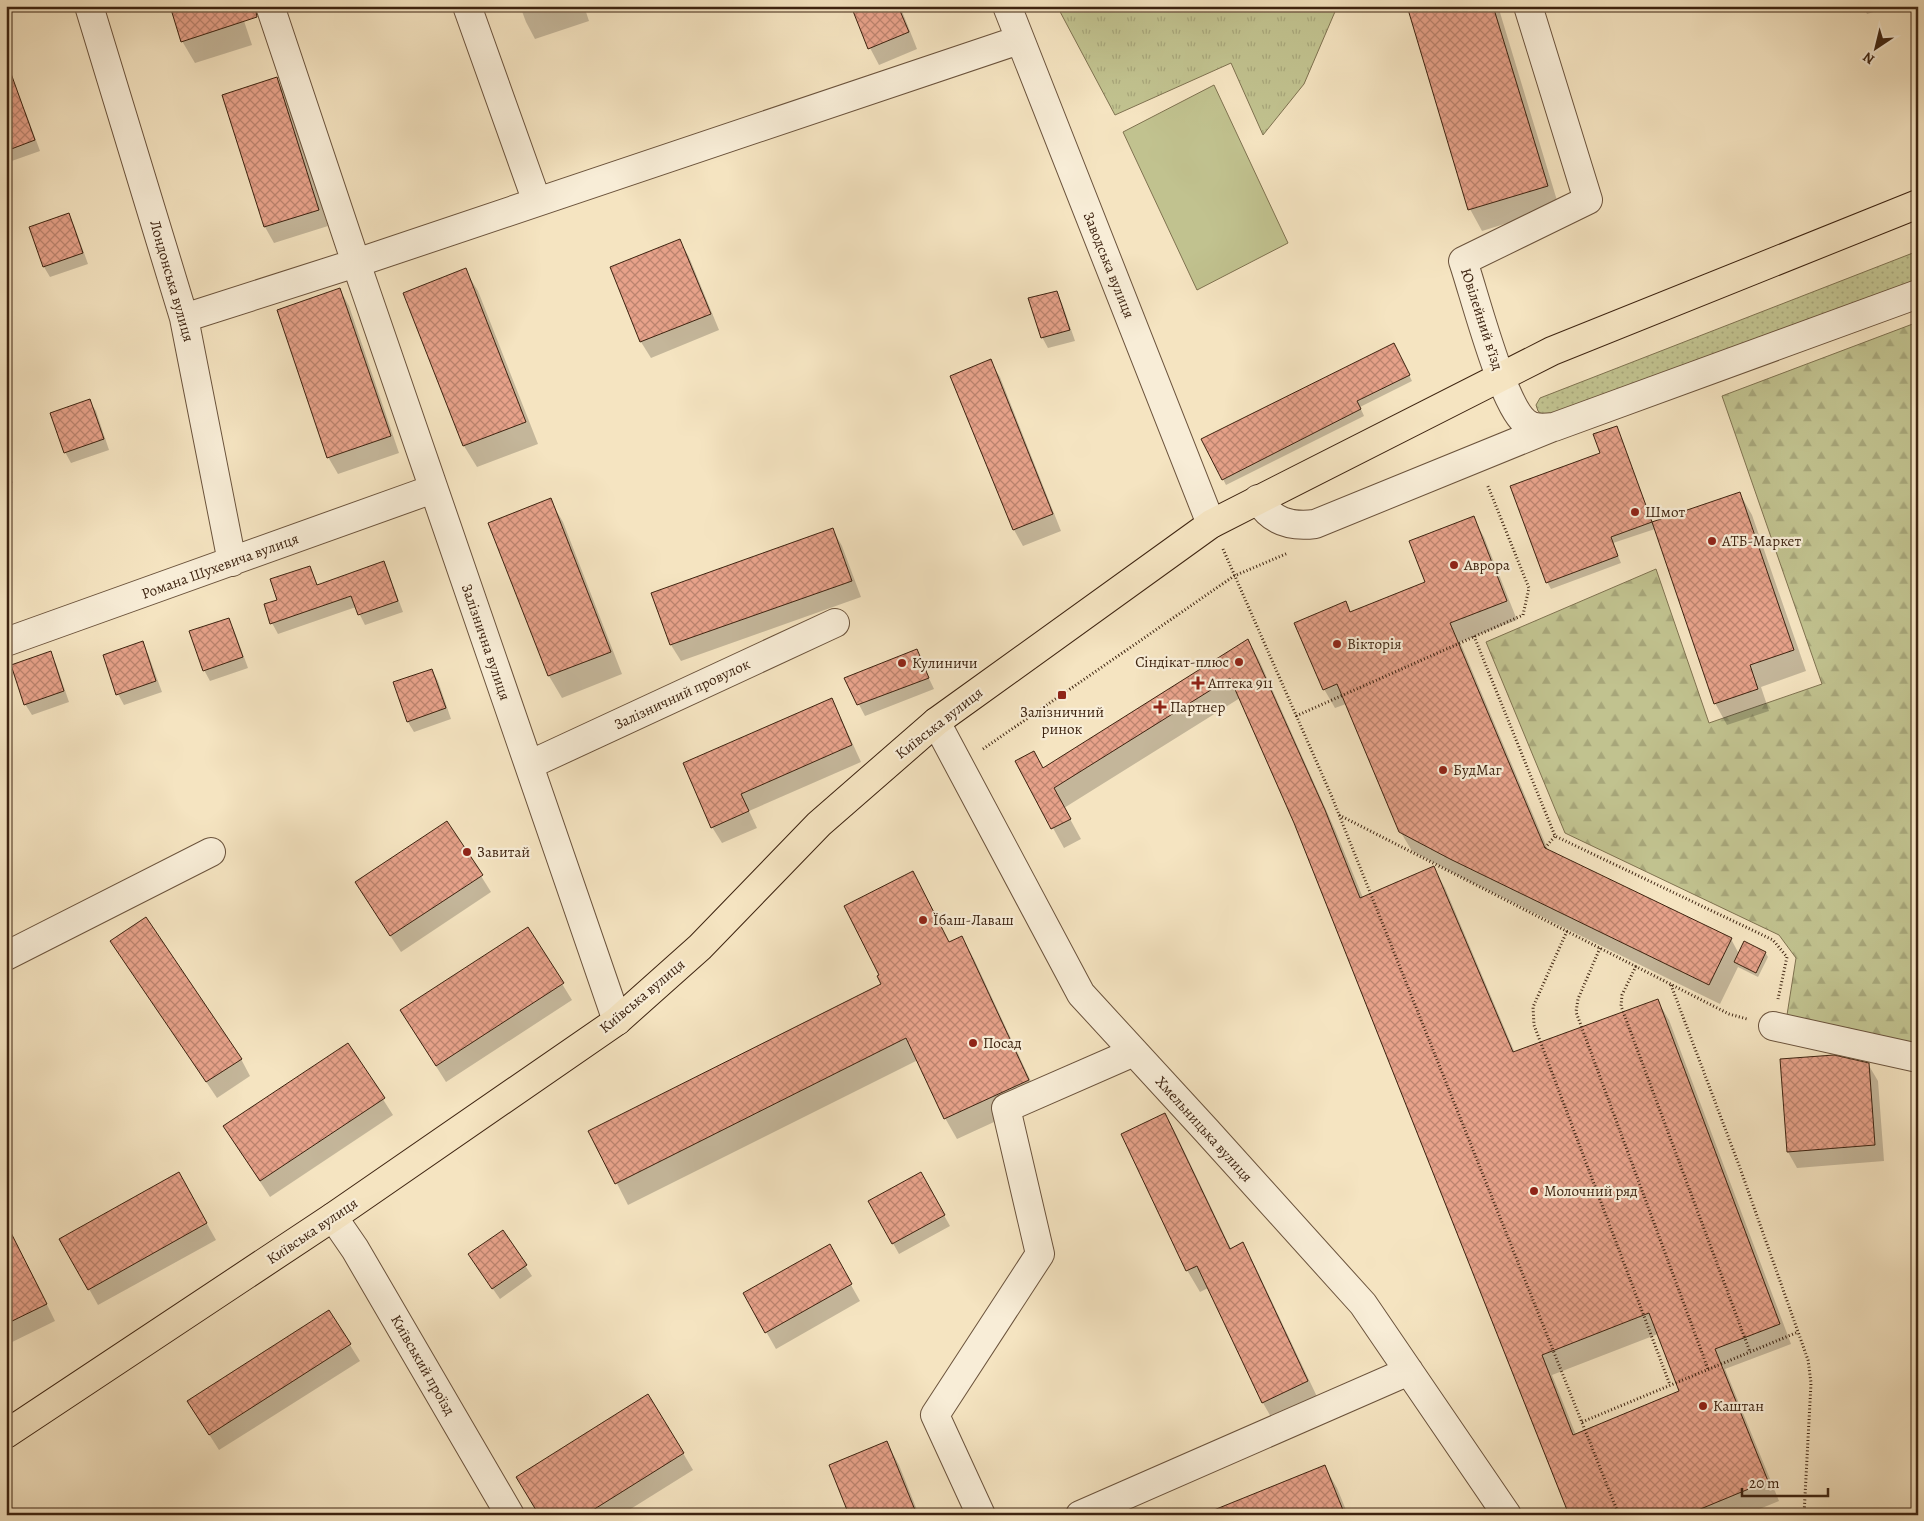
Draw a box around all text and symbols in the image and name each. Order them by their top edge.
north arrow [1852,22,1902,72]
text: N [1859,48,1878,69]
street label: Заводська вулиця [1079,209,1139,321]
street label: Лондонська вулиця [145,218,199,344]
street label: Ювілейний в’їзд [1456,265,1508,373]
place label: Шмот [1645,502,1685,522]
marker: Шмот [1629,506,1641,518]
street label: Романа Шухевича вулиця [139,528,301,604]
place label: АТБ-Маркет [1721,531,1801,551]
marker: АТБ-Маркет [1706,535,1718,547]
place label: Аврора [1463,555,1510,575]
marker: Аврора [1448,559,1460,571]
street label: Залізнична вулиця [457,581,515,703]
place label: Вікторія [1347,634,1401,654]
marker: Вікторія [1331,638,1343,650]
place label: Сіндікат-плюс [1135,652,1229,672]
place label: Кулиничи [912,653,978,673]
street label: Залізничний провулок [611,654,753,734]
marker: Сіндікат-плюс [1233,656,1245,668]
marker: Кулиничи [896,657,908,669]
place label: Аптека 911 [1207,673,1273,693]
marker: Аптека 911 [1192,677,1204,689]
street label: Київська вулиця [891,683,987,763]
marker: Залізничний ринок [1056,689,1068,701]
place label: Партнер [1170,697,1225,717]
marker: Партнер [1154,701,1166,713]
place label: Залізничний ринок [1020,702,1104,739]
place label: БудМаг [1453,760,1503,780]
marker: БудМаг [1437,764,1449,776]
place label: Завитай [477,842,530,862]
marker: Завитай [461,846,473,858]
place label: Їбаш-Лаваш [933,910,1014,930]
marker: Їбаш-Лаваш [917,914,929,926]
street label: Київська вулиця [595,954,689,1038]
place label: Посад [983,1033,1022,1053]
marker: Посад [967,1037,979,1049]
street label: Хмельницька вулиця [1151,1072,1257,1186]
place label: Молочний ряд [1544,1181,1638,1201]
marker: Молочний ряд [1528,1185,1540,1197]
street label: Київська вулиця [263,1193,361,1269]
street label: Київський проїзд [386,1311,460,1419]
place label: Каштан [1713,1396,1764,1416]
marker: Каштан [1697,1400,1709,1412]
scale bar [1742,1466,1828,1498]
text: 20 m [1749,1473,1780,1493]

